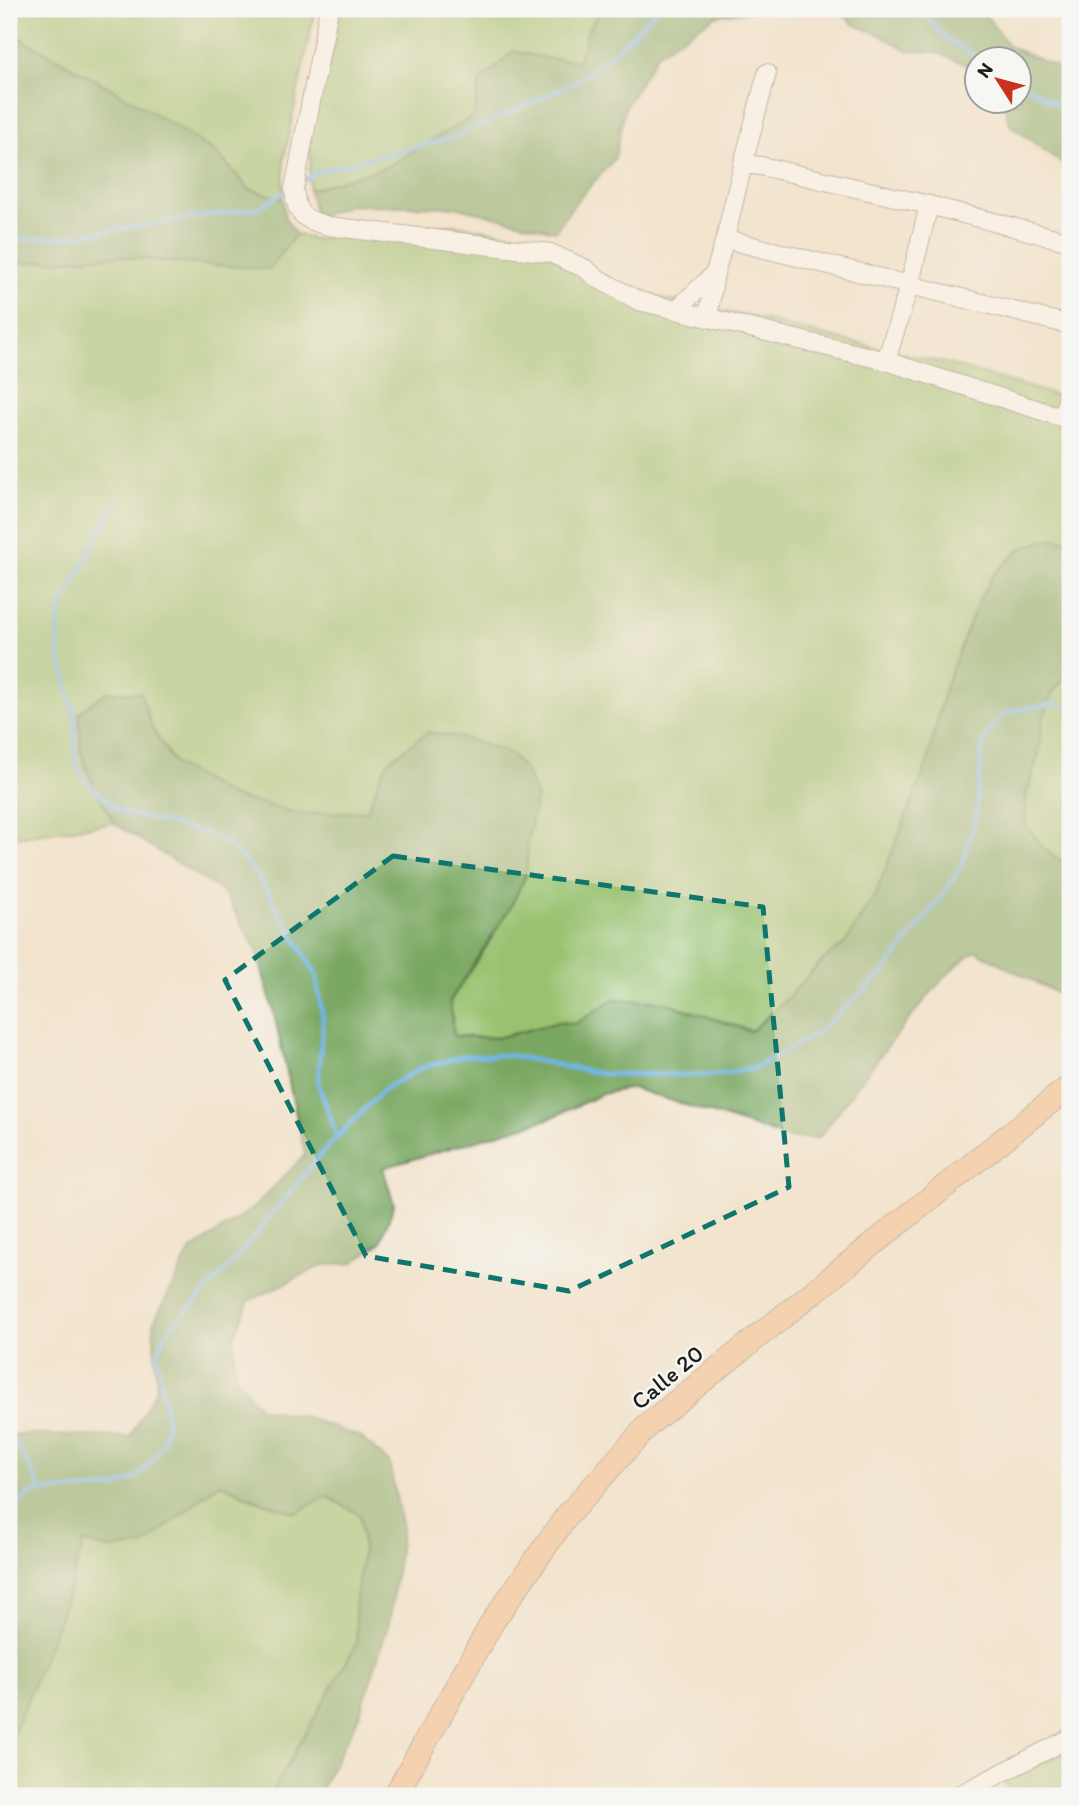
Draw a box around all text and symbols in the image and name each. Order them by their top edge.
north arrow [964,46,1034,116]
text: N [972,58,998,82]
street label: Calle 20 [625,1338,709,1416]

